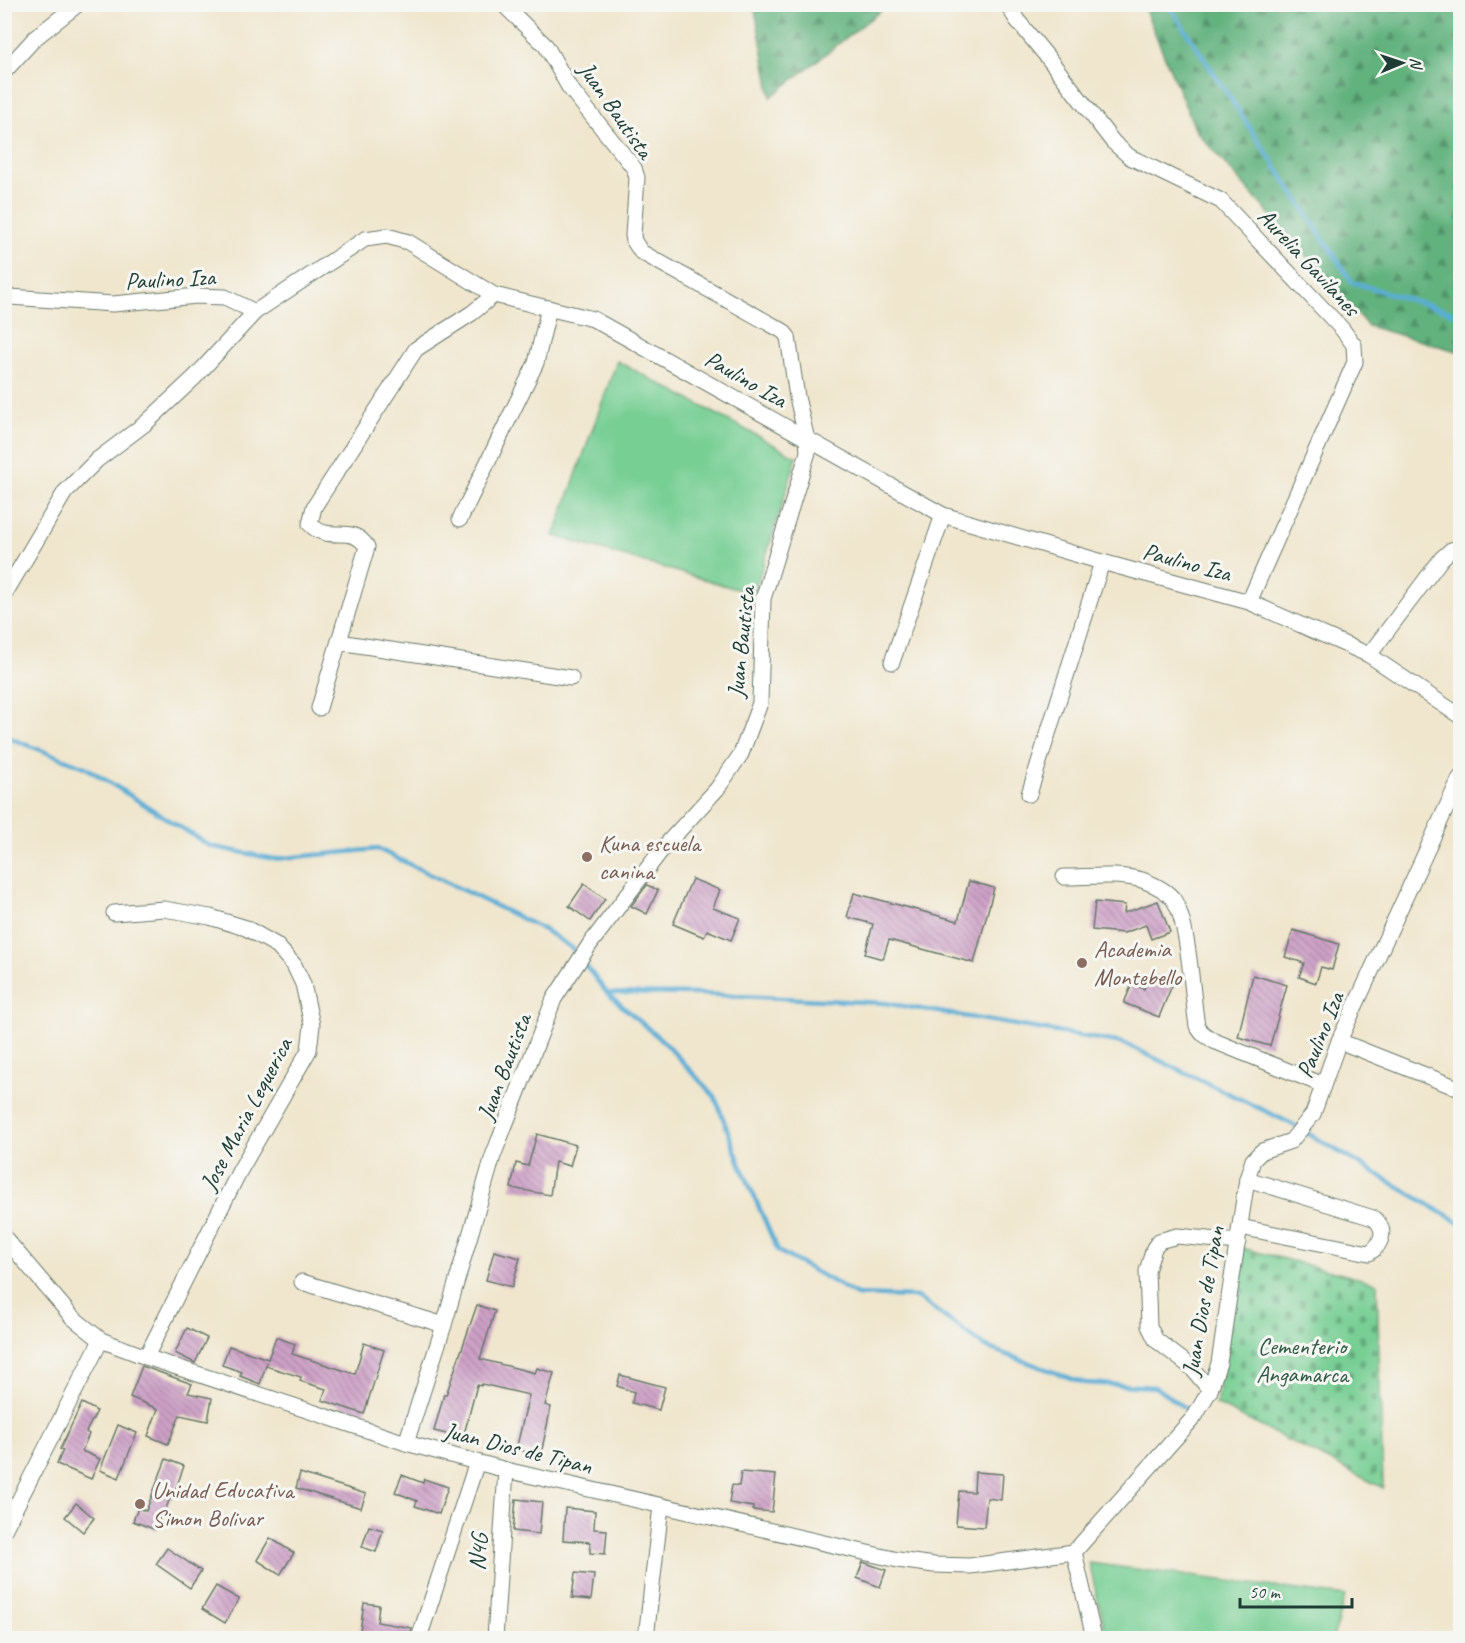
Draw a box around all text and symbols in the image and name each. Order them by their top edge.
north arrow [1372,33,1432,93]
street label: Juan Bautista [571,55,661,166]
text: N [1406,57,1426,71]
street label: Aurelia Gavilanes [1251,202,1368,324]
street label: Paulino Iza [124,262,217,296]
street label: Paulino Iza [700,344,794,415]
street label: Paulino Iza [1140,536,1236,588]
street label: Juan Bautista [720,583,762,700]
place label: Kuna escuela canina [599,828,702,886]
marker: Kuna escuela canina [580,850,594,864]
place label: Academia Montebello [1094,934,1183,992]
marker: Academia Montebello [1075,956,1089,970]
street label: Paulino Iza [1289,986,1351,1082]
street label: Juan Bautista [470,1008,539,1125]
street label: Jose Maria Lequerica [193,1031,300,1196]
street label: Juan Dios de Tipan [1175,1224,1231,1379]
park label: Cementerio Angamarca [1256,1331,1350,1389]
street label: Juan Dios de Tipan [440,1415,595,1481]
place label: Unidad Educativa Simon Bolivar [152,1475,295,1533]
marker: Unidad Educativa Simon Bolivar [133,1497,147,1511]
street label: N4G [461,1530,495,1572]
scale bar [1240,1571,1352,1609]
text: 50 m [1249,1581,1282,1603]

